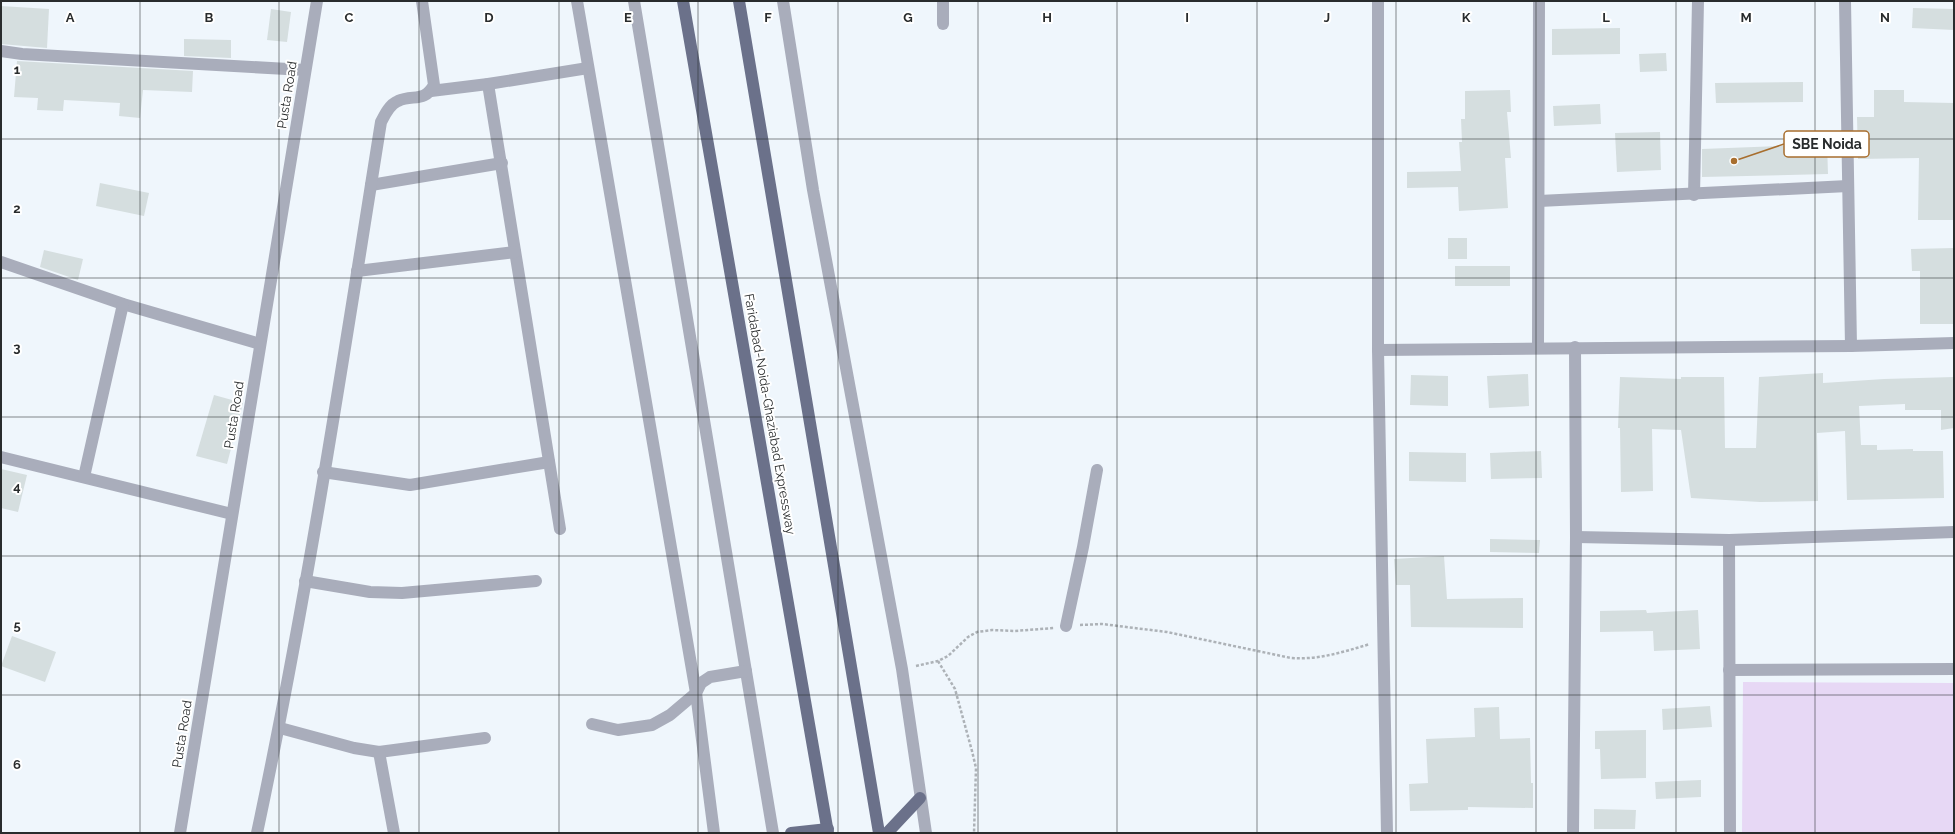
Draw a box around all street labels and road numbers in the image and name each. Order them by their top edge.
street label: Pusta Road [274,60,300,130]
street label: Faridabad-Noida-Ghaziabad Expressway [741,292,799,536]
street label: Pusta Road [221,380,247,450]
street label: Pusta Road [169,699,195,769]

